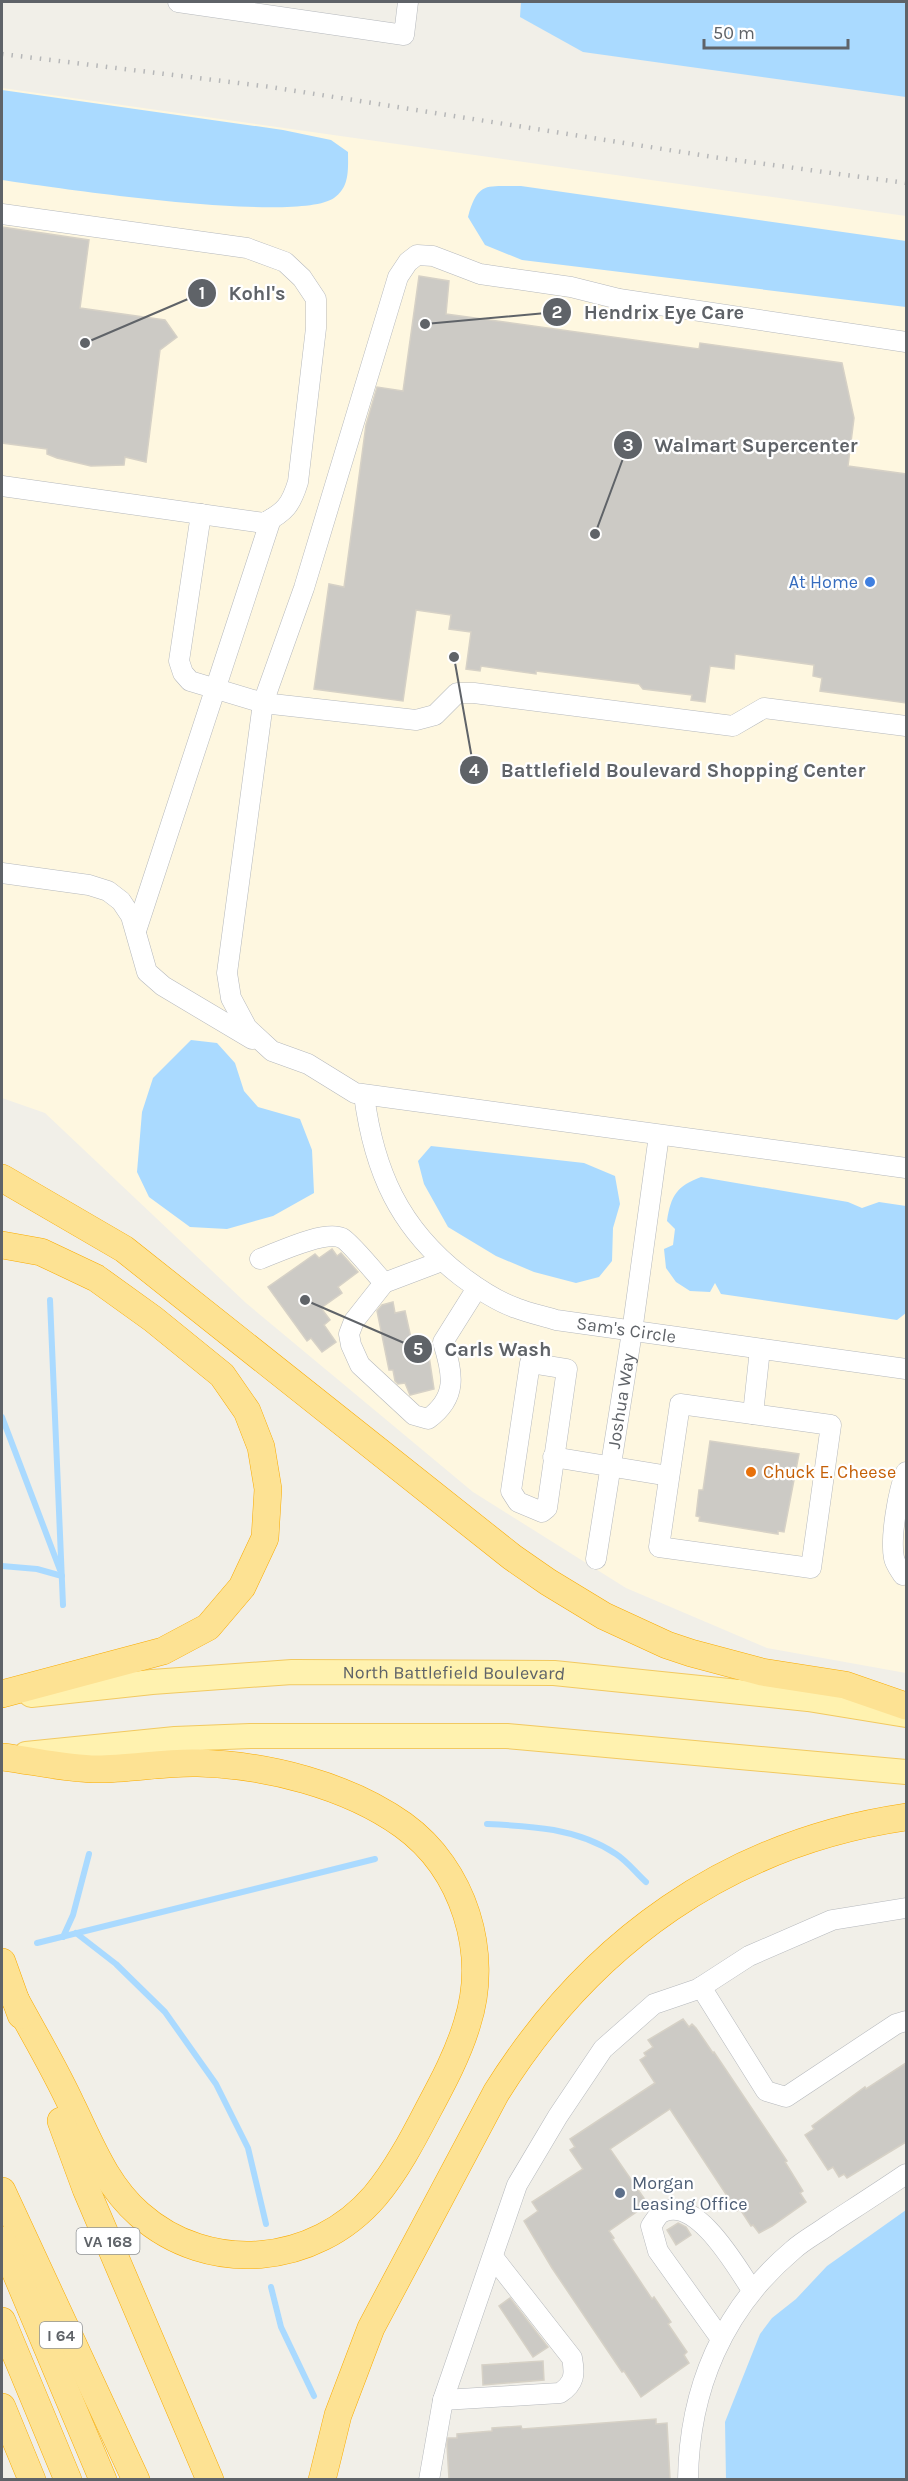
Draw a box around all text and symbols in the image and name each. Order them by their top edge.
scale bar [704,12,848,50]
text: 50 m [713,22,755,44]
callout: Kohl's [187,274,298,312]
text: 1 [199,282,205,304]
text: Kohl's [228,282,286,305]
callout: Hendrix Eye Care [542,293,756,331]
text: 2 [552,301,562,323]
text: Hendrix Eye Care [584,301,744,324]
callout: Walmart Supercenter [613,426,870,464]
text: 3 [622,434,634,456]
text: Walmart Supercenter [654,434,858,457]
place label: At Home [789,571,858,593]
marker: At Home [863,575,877,589]
callout: Battlefield Boulevard Shopping Center [459,751,877,789]
text: 4 [469,759,480,781]
text: Battlefield Boulevard Shopping Center [501,759,865,782]
street label: Sam's Circle [575,1312,678,1348]
callout: Carls Wash [403,1330,564,1368]
text: 5 [413,1338,423,1360]
text: Carls Wash [445,1338,551,1361]
street label: Joshua Way [603,1351,640,1450]
place label: Chuck E. Cheese [763,1461,896,1483]
marker: Chuck E. Cheese [744,1465,758,1479]
street label: North Battlefield Boulevard [343,1661,566,1685]
place label: Morgan Leasing Office [632,2172,748,2215]
marker: Morgan Leasing Office [613,2186,627,2200]
road number: VA 168 [76,2228,140,2254]
road number: I 64 [40,2322,82,2348]

